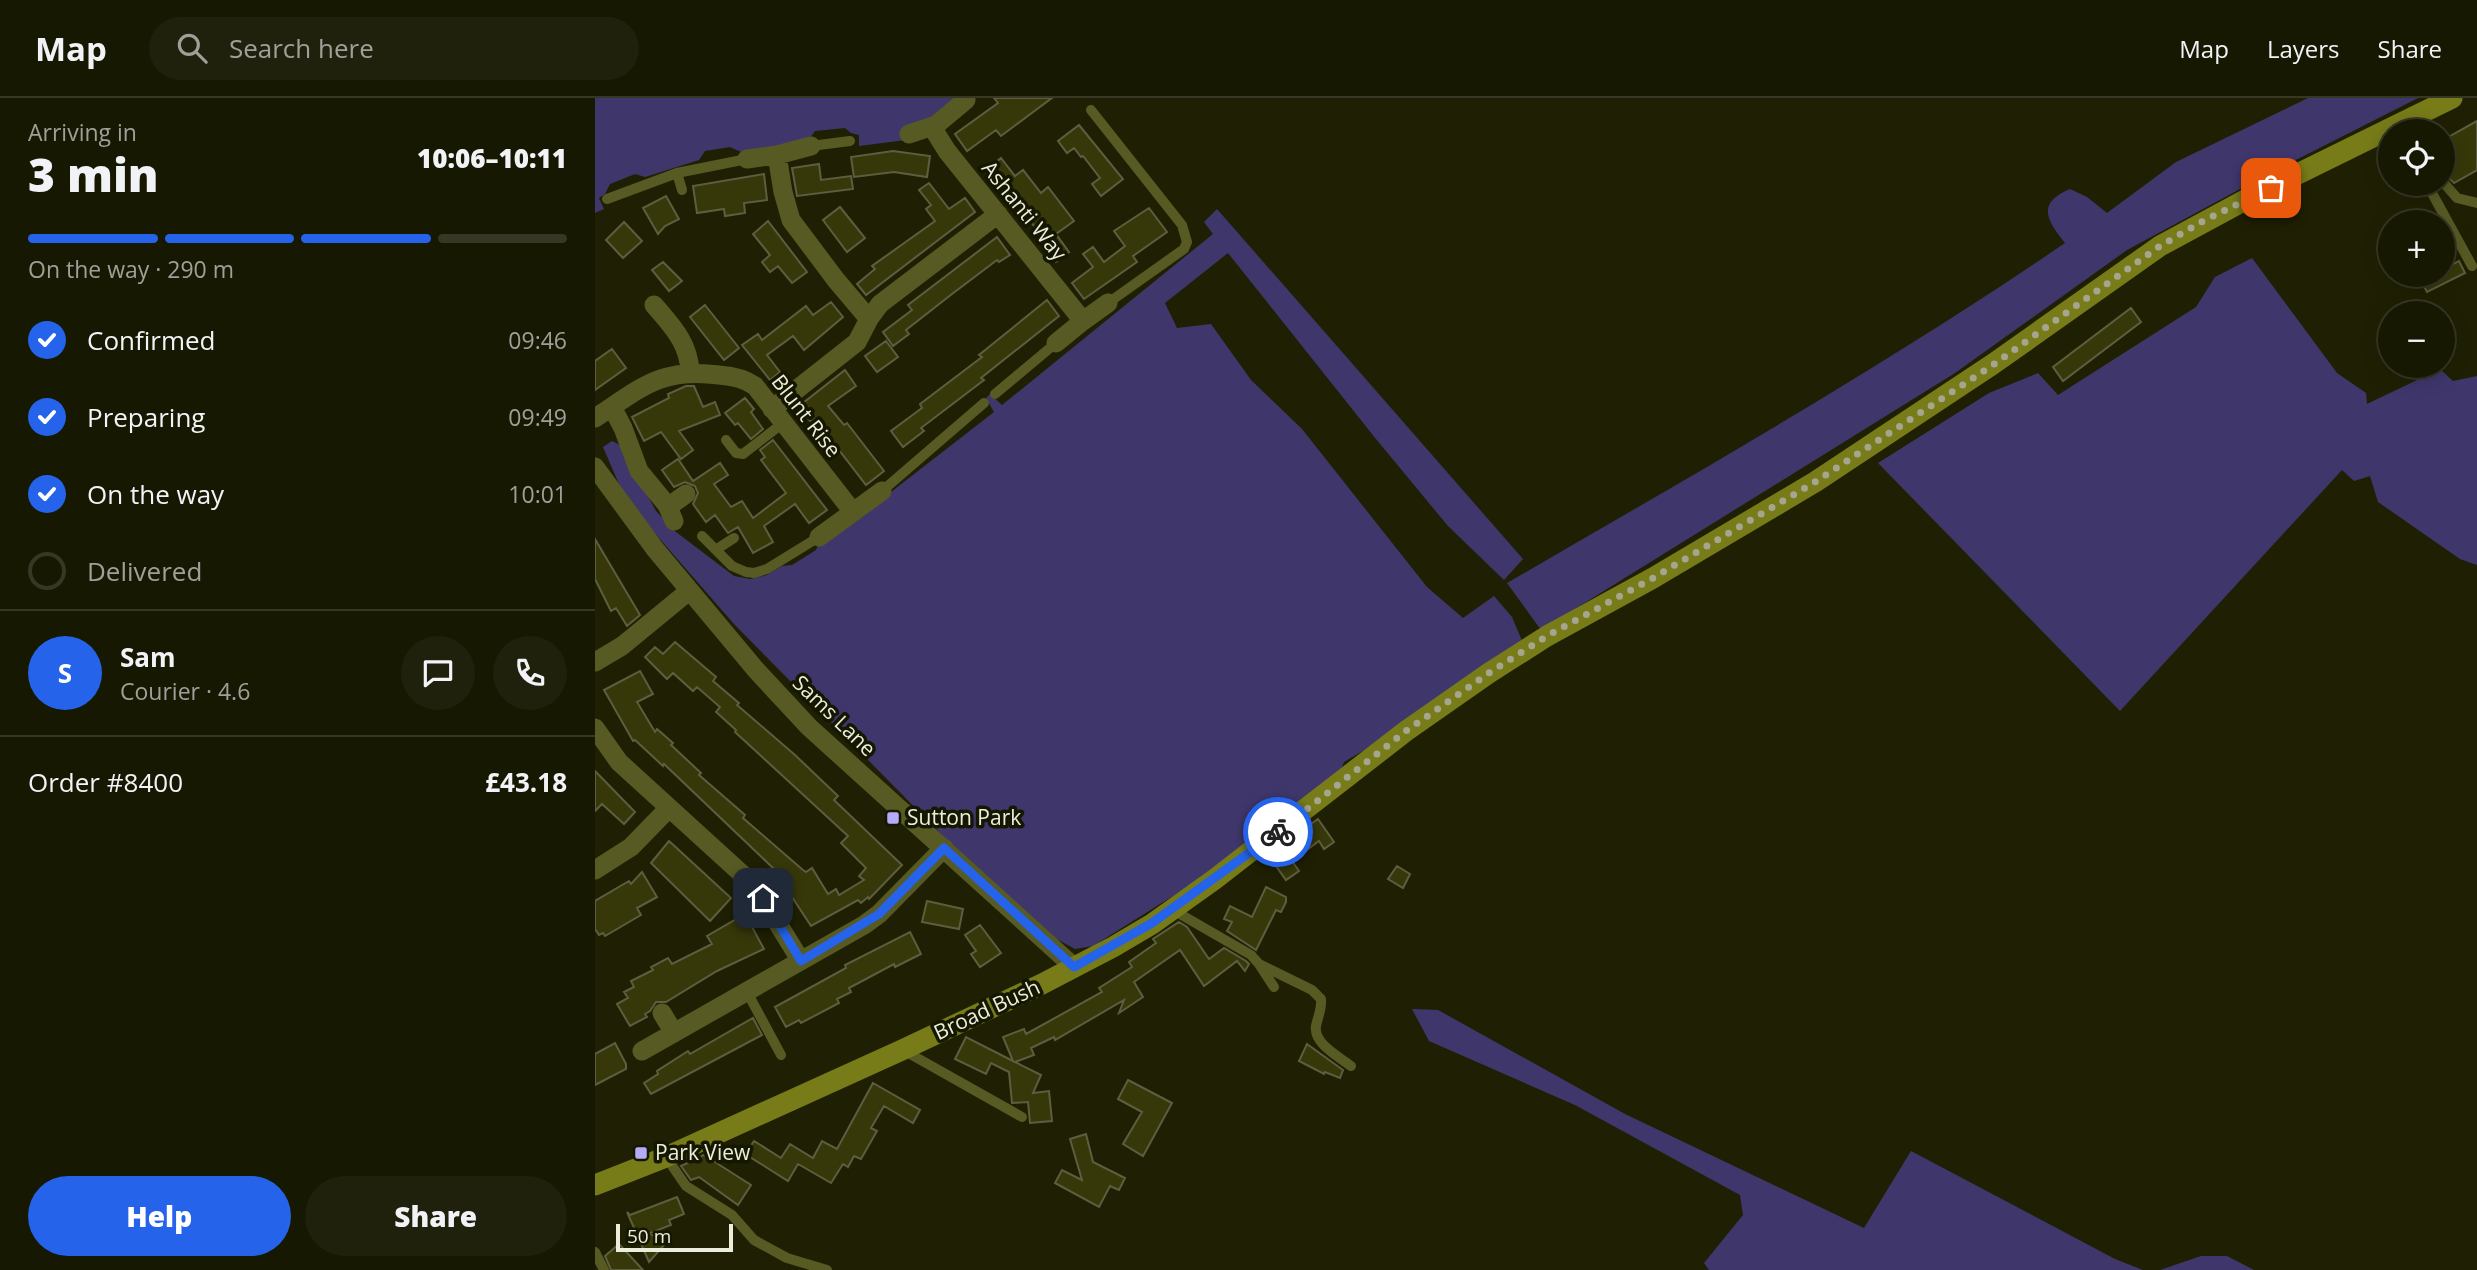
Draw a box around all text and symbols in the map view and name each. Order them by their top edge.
search box [149,17,639,80]
text: Map [35,26,107,71]
icon: search [173,29,211,67]
text: Search here [229,30,374,66]
text: Map [2179,32,2229,65]
text: Layers [2267,32,2340,65]
text: Share [2378,32,2442,65]
text: Arriving in [28,116,137,148]
map controls [2378,119,2455,378]
button: locate [2378,119,2455,196]
text: 10:06–10:11 [417,140,567,176]
text: 3 min [28,143,159,205]
street label: Ashanti Way [976,155,1074,266]
pin [2241,158,2301,218]
icon: bag [2252,169,2290,207]
button: + [2378,210,2455,287]
text: On the way · 290 m [28,253,234,285]
button: − [2378,301,2455,378]
icon: check [28,321,66,359]
text: Confirmed [87,322,215,358]
text: 09:46 [508,324,567,356]
street label: Blunt Rise [766,368,848,462]
icon: check [28,398,66,436]
text: Preparing [87,399,205,435]
text: 09:49 [508,401,567,433]
icon: check [28,475,66,513]
text: On the way [87,476,224,512]
text: 10:01 [508,478,567,510]
text: Delivered [87,553,202,589]
button: chat [401,636,475,710]
button: phone [493,636,567,710]
text: Sam [120,639,176,675]
text: S [58,655,72,691]
street label: Sams Lane [787,669,882,762]
text: Courier · 4.6 [120,675,250,707]
text: Order #8400 [28,764,183,800]
text: £43.18 [485,764,567,800]
courier [1243,797,1313,867]
place label: Sutton Park [907,803,1021,831]
marker: Sutton Park [885,810,901,826]
icon: bike [1259,813,1297,851]
pin [733,868,793,928]
icon: home [744,879,782,917]
street label: Broad Bush [929,972,1044,1046]
place label: Park View [655,1138,751,1166]
marker: Park View [633,1145,649,1161]
button: Help [28,1176,291,1256]
button: Share [305,1176,567,1256]
scale bar [616,1221,733,1253]
text: 50 m [627,1223,671,1249]

